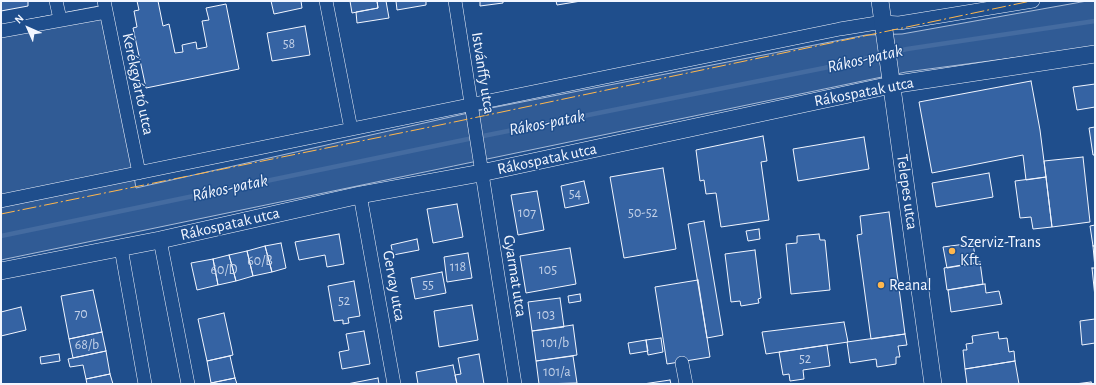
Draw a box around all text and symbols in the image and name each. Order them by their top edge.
north arrow [8,8,48,48]
text: N [13,13,26,26]
street label: Kerékgyártó utca [118,31,158,137]
street label: Istvánffy utca [467,31,499,115]
house number: 58 [283,36,295,52]
water label: Rákos-patak [825,40,905,78]
street label: Rákospatak utca [813,73,915,111]
water label: Rákos-patak [507,106,587,140]
street label: Rákospatak utca [496,139,598,179]
street label: Telepes utca [892,153,922,231]
water label: Rákos-patak [190,170,270,206]
house number: 54 [569,186,581,202]
street label: Rákospatak utca [179,203,281,245]
house number: 107 [518,205,536,221]
house number: 50-52 [628,205,658,221]
place label: Szerviz-Trans Kft. [960,232,1041,270]
street label: Gyarmat utca [499,234,531,318]
marker: Szerviz-Trans Kft. [947,246,957,256]
street label: Gervay utca [378,249,410,323]
house number: 60/B [247,253,273,269]
house number: 118 [450,259,466,275]
house number: 60/D [210,262,238,278]
house number: 105 [539,262,557,278]
place label: Reanal [889,275,932,295]
house number: 55 [422,277,434,293]
marker: Reanal [876,280,886,290]
house number: 52 [338,293,350,309]
house number: 70 [74,306,88,322]
house number: 103 [537,307,555,323]
house number: 101/b [541,335,569,351]
house number: 68/b [75,337,99,353]
house number: 52 [799,351,811,367]
house number: 101/a [543,364,571,380]

